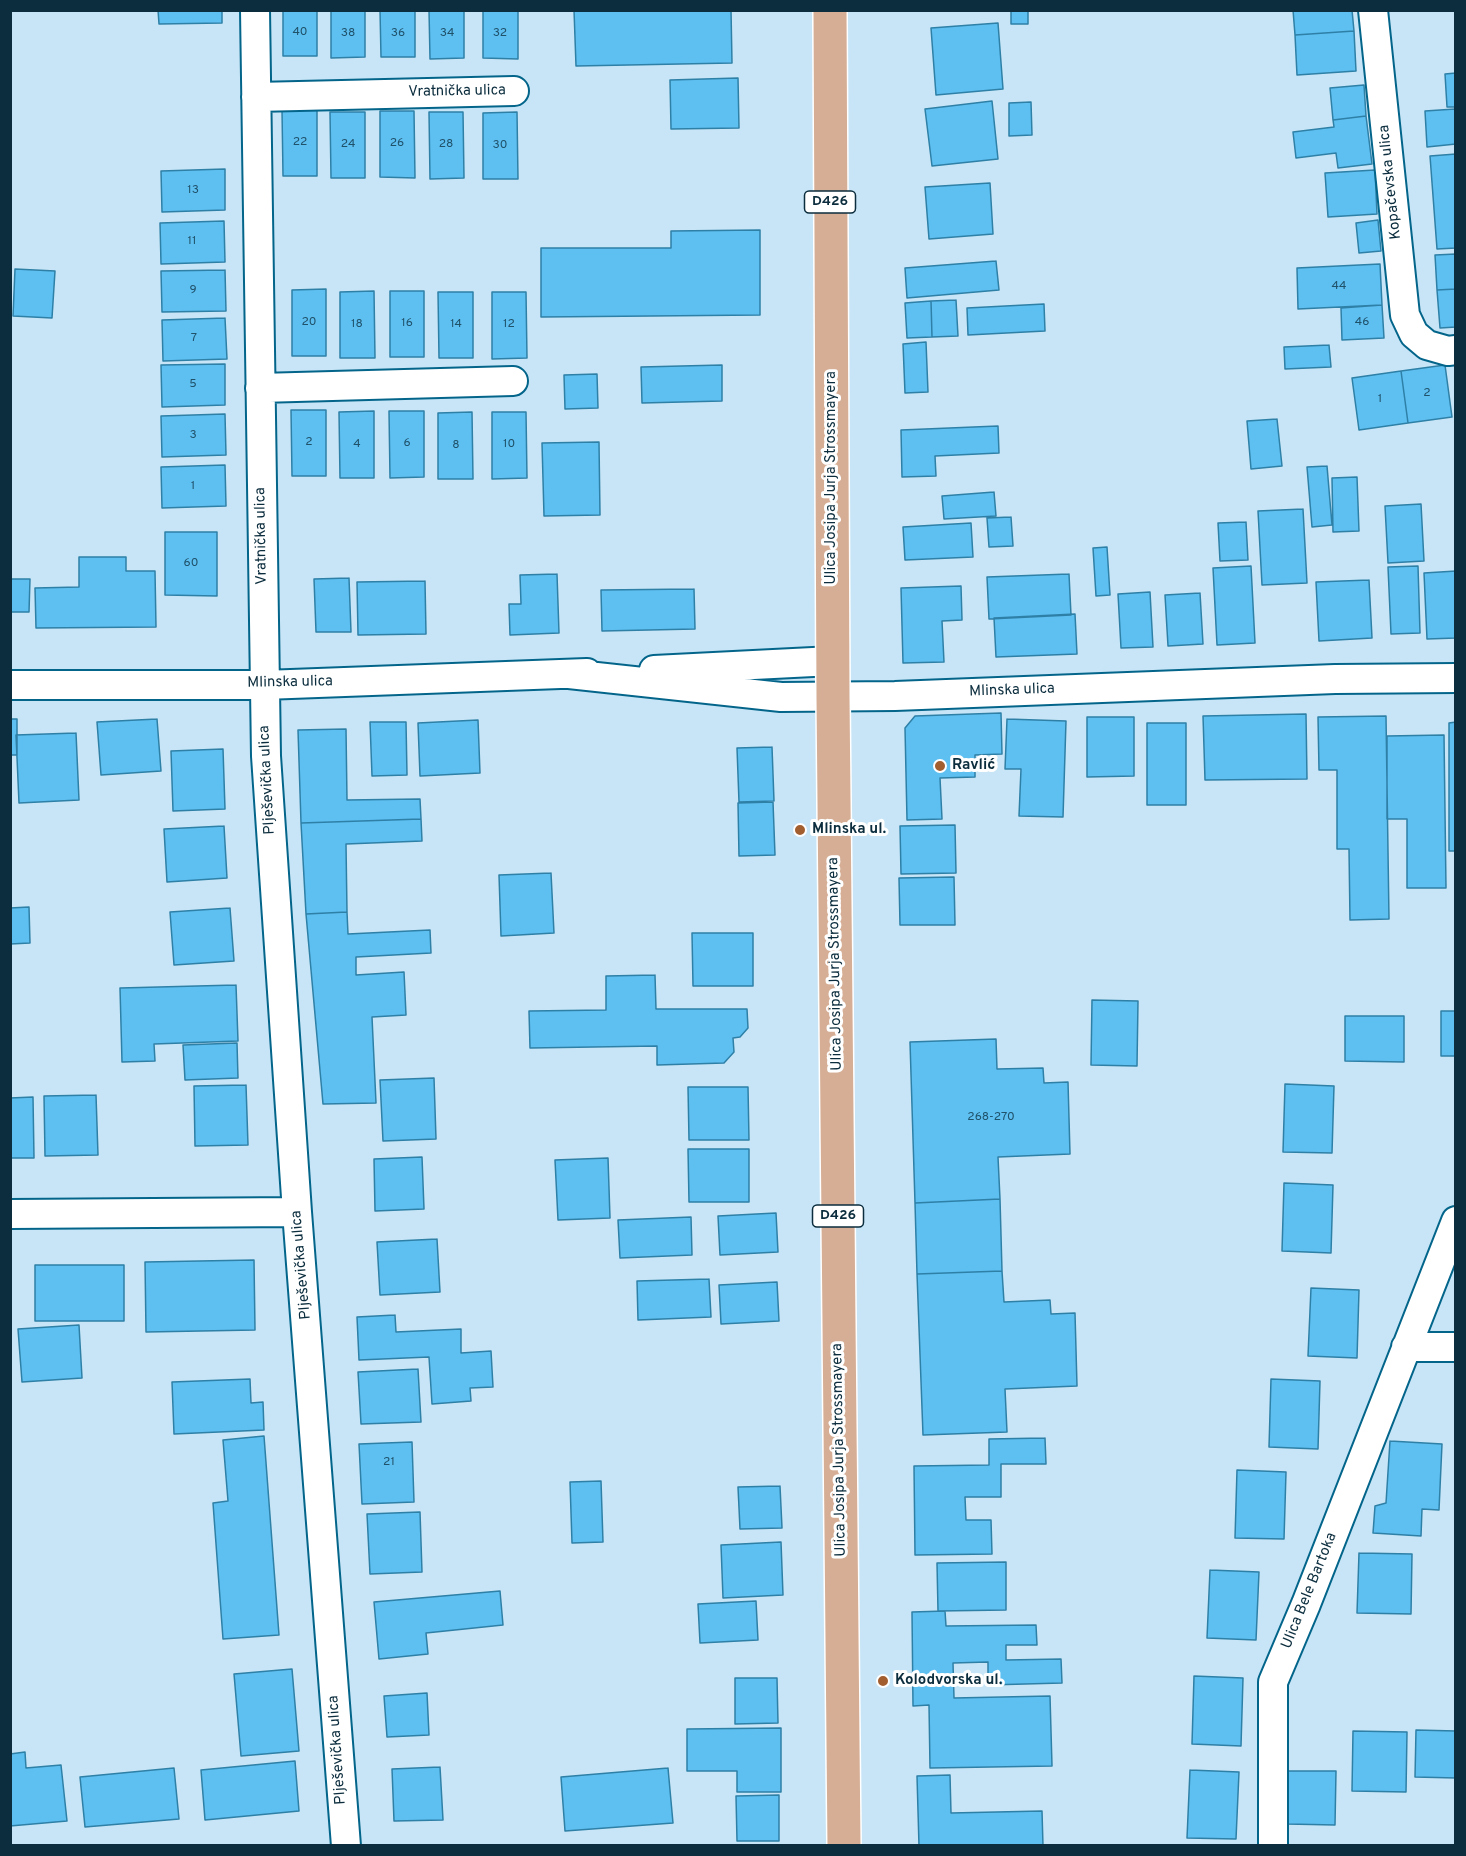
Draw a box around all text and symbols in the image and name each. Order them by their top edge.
house number: 40 [292,26,308,40]
house number: 38 [341,27,355,41]
house number: 36 [391,27,405,41]
house number: 34 [440,27,454,41]
house number: 32 [493,27,507,41]
street label: Vratnička ulica [408,82,506,102]
street label: Kopačevska ulica [1376,124,1406,240]
house number: 22 [293,136,307,150]
house number: 26 [390,137,404,151]
house number: 24 [341,138,355,152]
house number: 28 [439,138,453,152]
house number: 30 [493,139,507,153]
house number: 13 [187,184,199,198]
road number: D426 [804,191,856,213]
house number: 11 [188,235,196,249]
house number: 44 [1332,280,1346,294]
house number: 9 [189,284,197,298]
house number: 20 [301,316,317,330]
house number: 46 [1355,316,1369,330]
house number: 16 [401,317,413,331]
house number: 18 [351,318,363,332]
house number: 14 [450,318,462,332]
house number: 12 [503,318,515,332]
house number: 7 [191,332,197,346]
street label: Ulica Josipa Jurja Strossmayera [823,371,841,585]
house number: 5 [189,378,197,392]
house number: 2 [1423,387,1431,401]
house number: 1 [1378,393,1382,407]
house number: 3 [189,429,197,443]
house number: 2 [305,436,313,450]
house number: 6 [403,437,411,451]
house number: 4 [353,438,361,452]
house number: 10 [503,438,515,452]
house number: 8 [452,439,460,453]
house number: 1 [191,480,195,494]
street label: Vratnička ulica [252,487,272,585]
house number: 60 [184,557,198,571]
street label: Mlinska ulica [247,673,333,693]
street label: Mlinska ulica [969,681,1055,701]
street label: Plješevička ulica [256,725,280,835]
place label: Ravlić [952,757,995,775]
marker: Ravlić [933,759,947,773]
place label: Mlinska ul. [812,821,886,839]
marker: Mlinska ul. [793,823,807,837]
street label: Ulica Josipa Jurja Strossmayera [825,857,847,1071]
house number: 268-270 [967,1111,1015,1125]
road number: D426 [812,1205,864,1227]
street label: Plješevička ulica [288,1210,316,1320]
street label: Ulica Josipa Jurja Strossmayera [829,1343,851,1557]
house number: 21 [383,1456,395,1470]
street label: Ulica Bele Bartoka [1278,1530,1342,1652]
place label: Kolodvorska ul. [895,1672,1002,1690]
marker: Kolodvorska ul. [876,1674,890,1688]
street label: Plješevička ulica [325,1695,351,1805]

